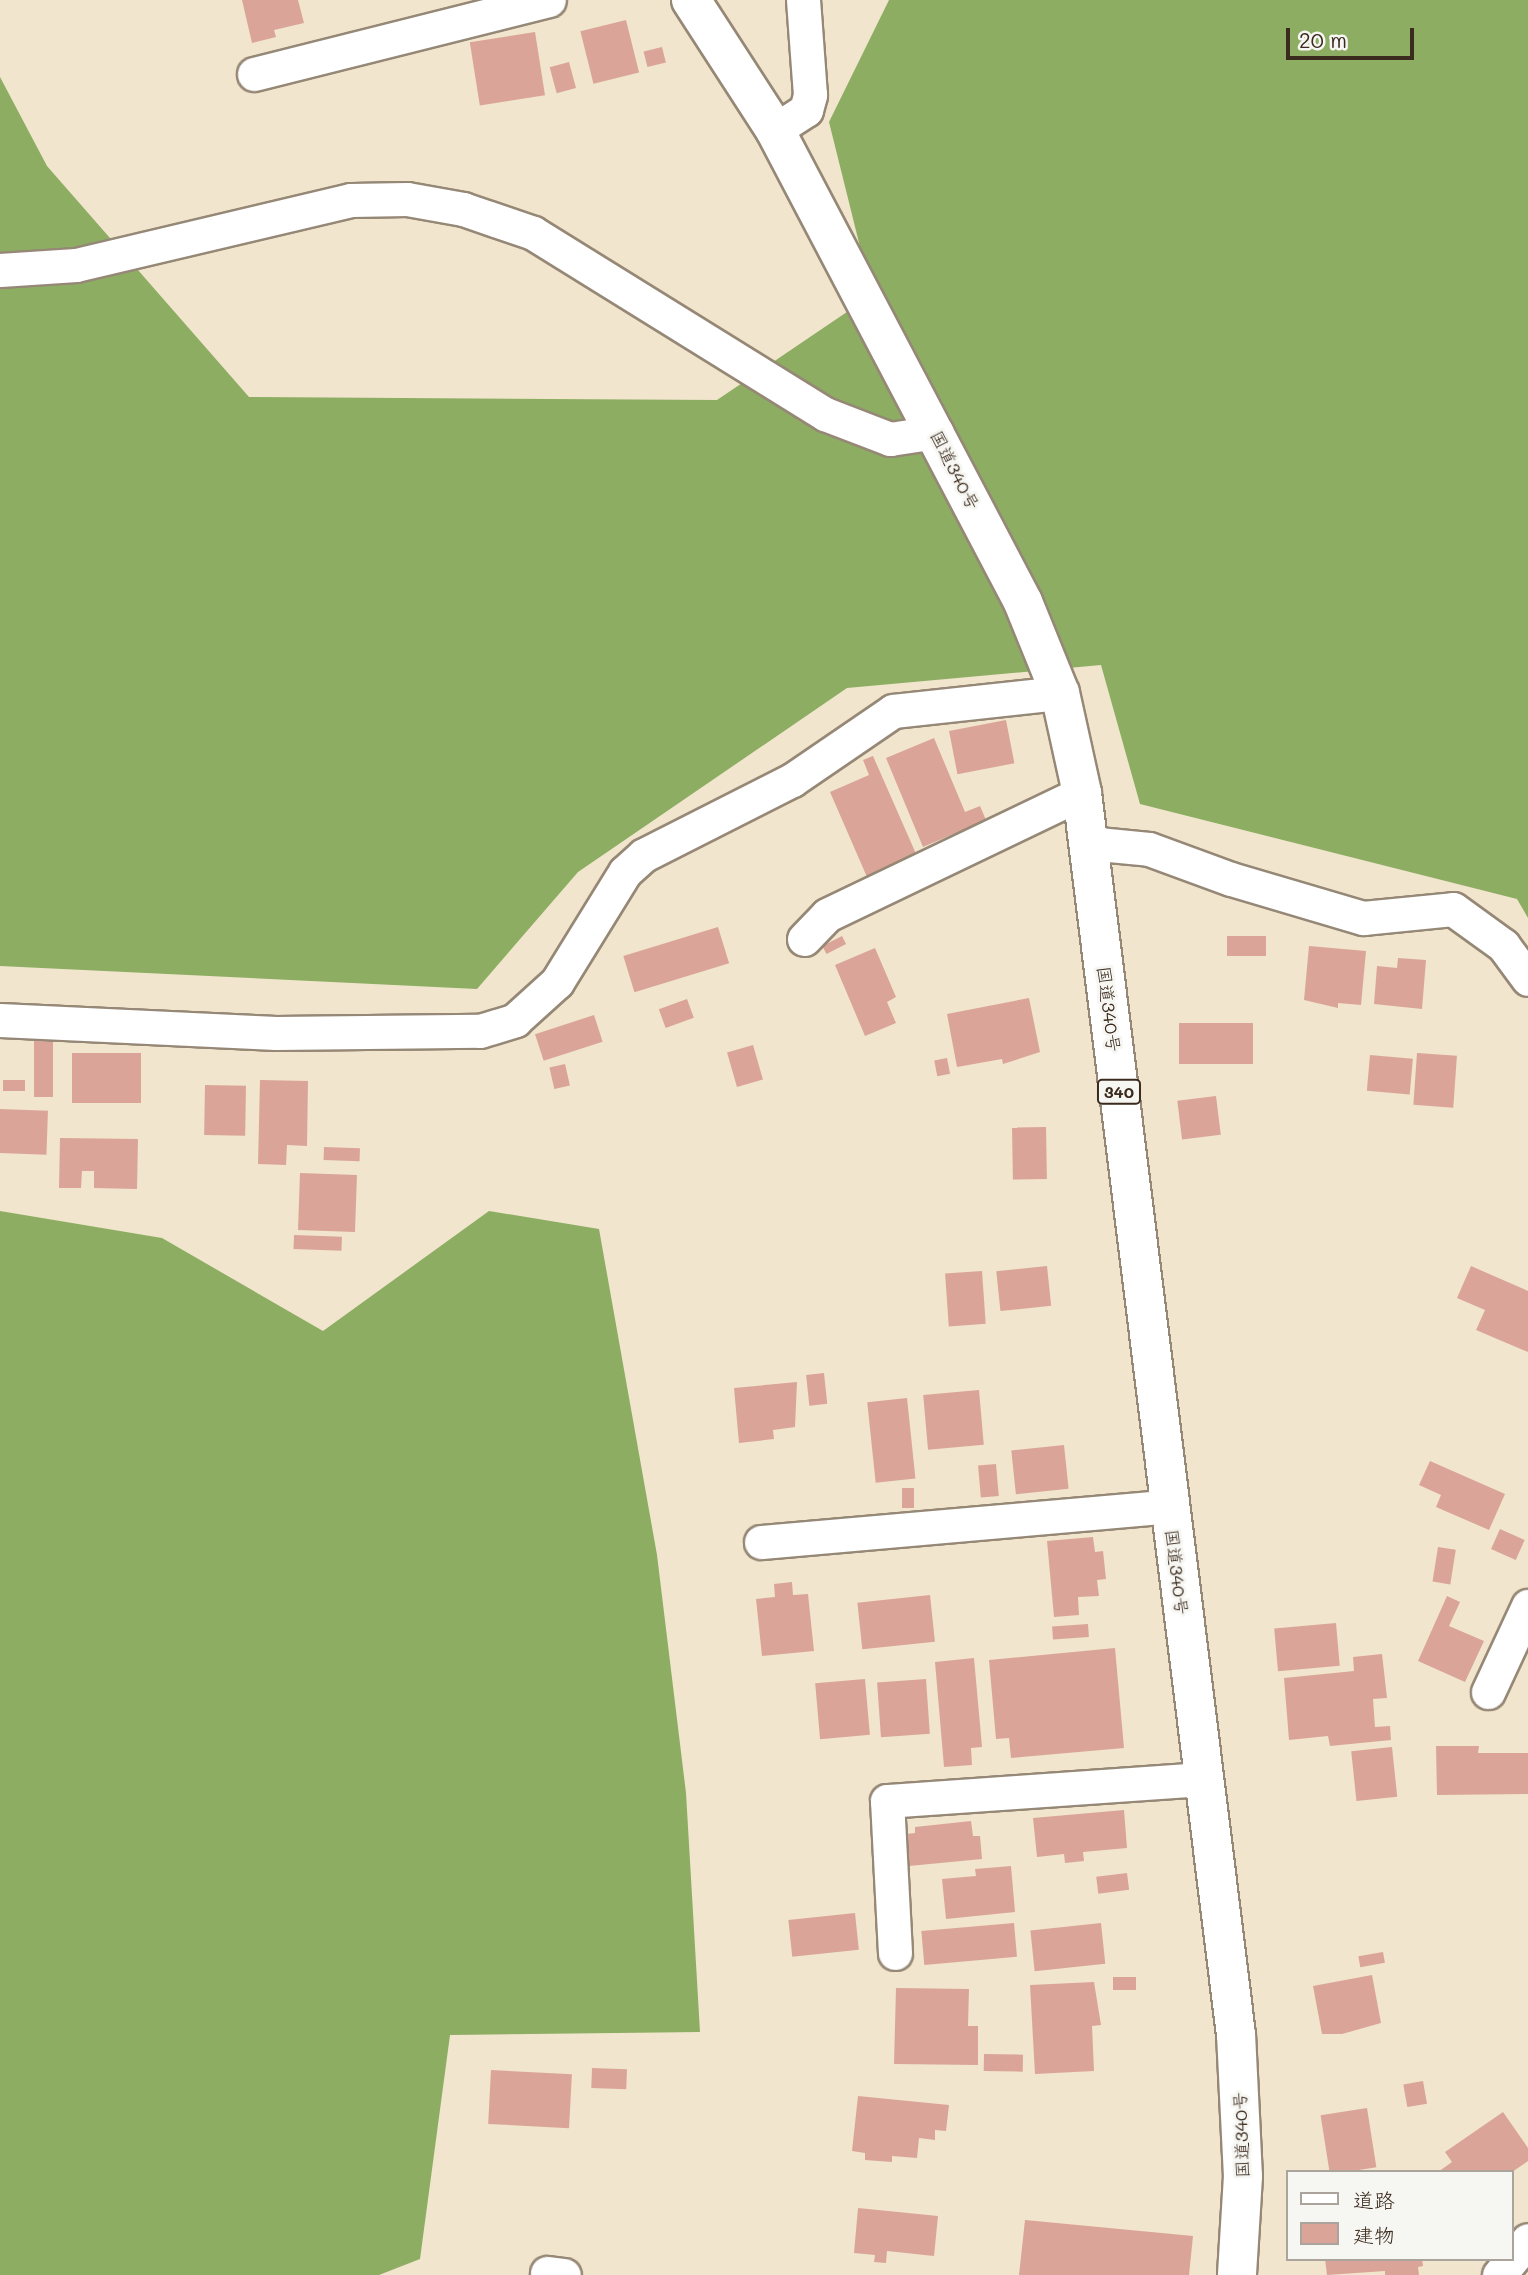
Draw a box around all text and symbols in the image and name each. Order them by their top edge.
scale bar [1290,14,1418,58]
text: 20 m [1299,26,1347,53]
street label: 国道340号 [926,427,984,513]
street label: 国道340号 [1093,965,1125,1053]
road number: 340 [1096,1080,1142,1104]
street label: 国道340号 [1161,1528,1193,1616]
street label: 国道340号 [1229,2092,1253,2178]
legend [1286,2170,1514,2261]
text: 道路 [1353,2186,1395,2213]
text: 建物 [1353,2221,1395,2248]

